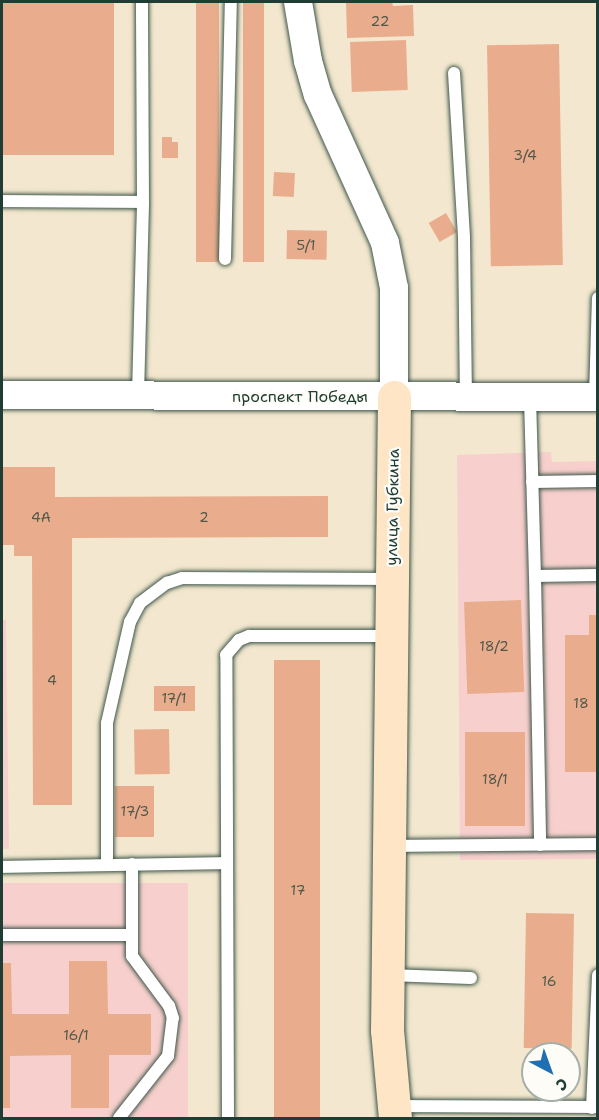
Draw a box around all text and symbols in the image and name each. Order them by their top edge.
house number: 22 [371,13,389,29]
house number: 3/4 [513,147,537,163]
house number: 5/1 [296,237,316,253]
street label: проспект Победы [232,387,368,407]
street label: улица Губкина [382,448,404,566]
house number: 4А [31,509,51,525]
house number: 2 [199,509,209,525]
house number: 18/2 [479,638,509,654]
house number: 4 [47,672,57,688]
house number: 17/1 [161,690,187,706]
house number: 18 [573,695,589,711]
house number: 18/1 [482,771,508,787]
house number: 17/3 [121,803,149,819]
house number: 17 [291,882,305,898]
house number: 16 [541,973,557,989]
house number: 16/1 [63,1027,89,1043]
north arrow [521,1042,581,1102]
text: С [551,1073,572,1096]

